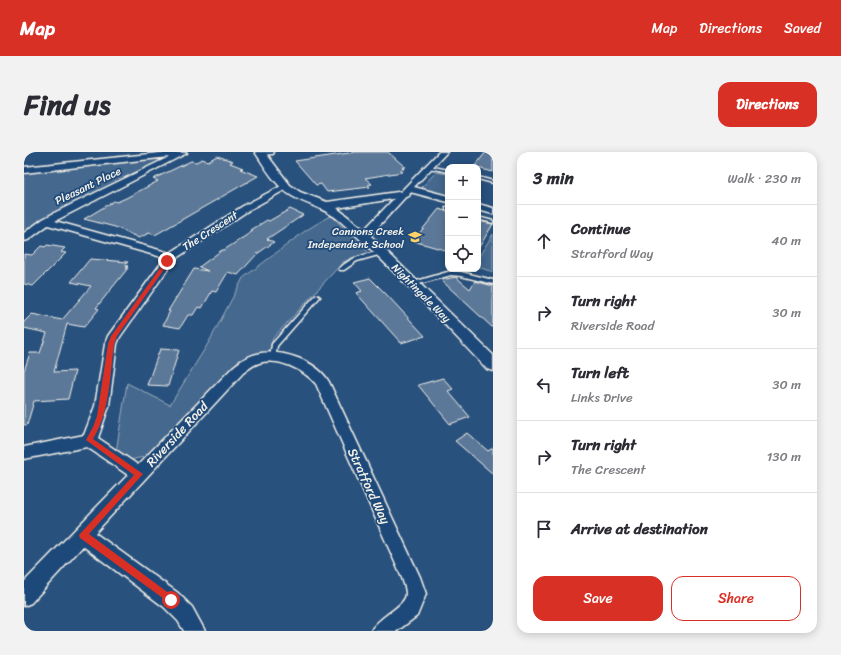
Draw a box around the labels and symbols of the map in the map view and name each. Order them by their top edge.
street label: Pleasant Place [52,162,125,210]
street label: The Crescent [178,206,242,256]
place label: Cannons Creek Independent School [307,222,405,254]
school or university icon: Cannons Creek Independent School [407,229,423,245]
route end [158,252,176,270]
street label: Nightingale Way [387,259,455,327]
street label: Riverside Road [140,395,215,472]
street label: Stratford Way [341,444,397,528]
route start [162,591,180,609]

